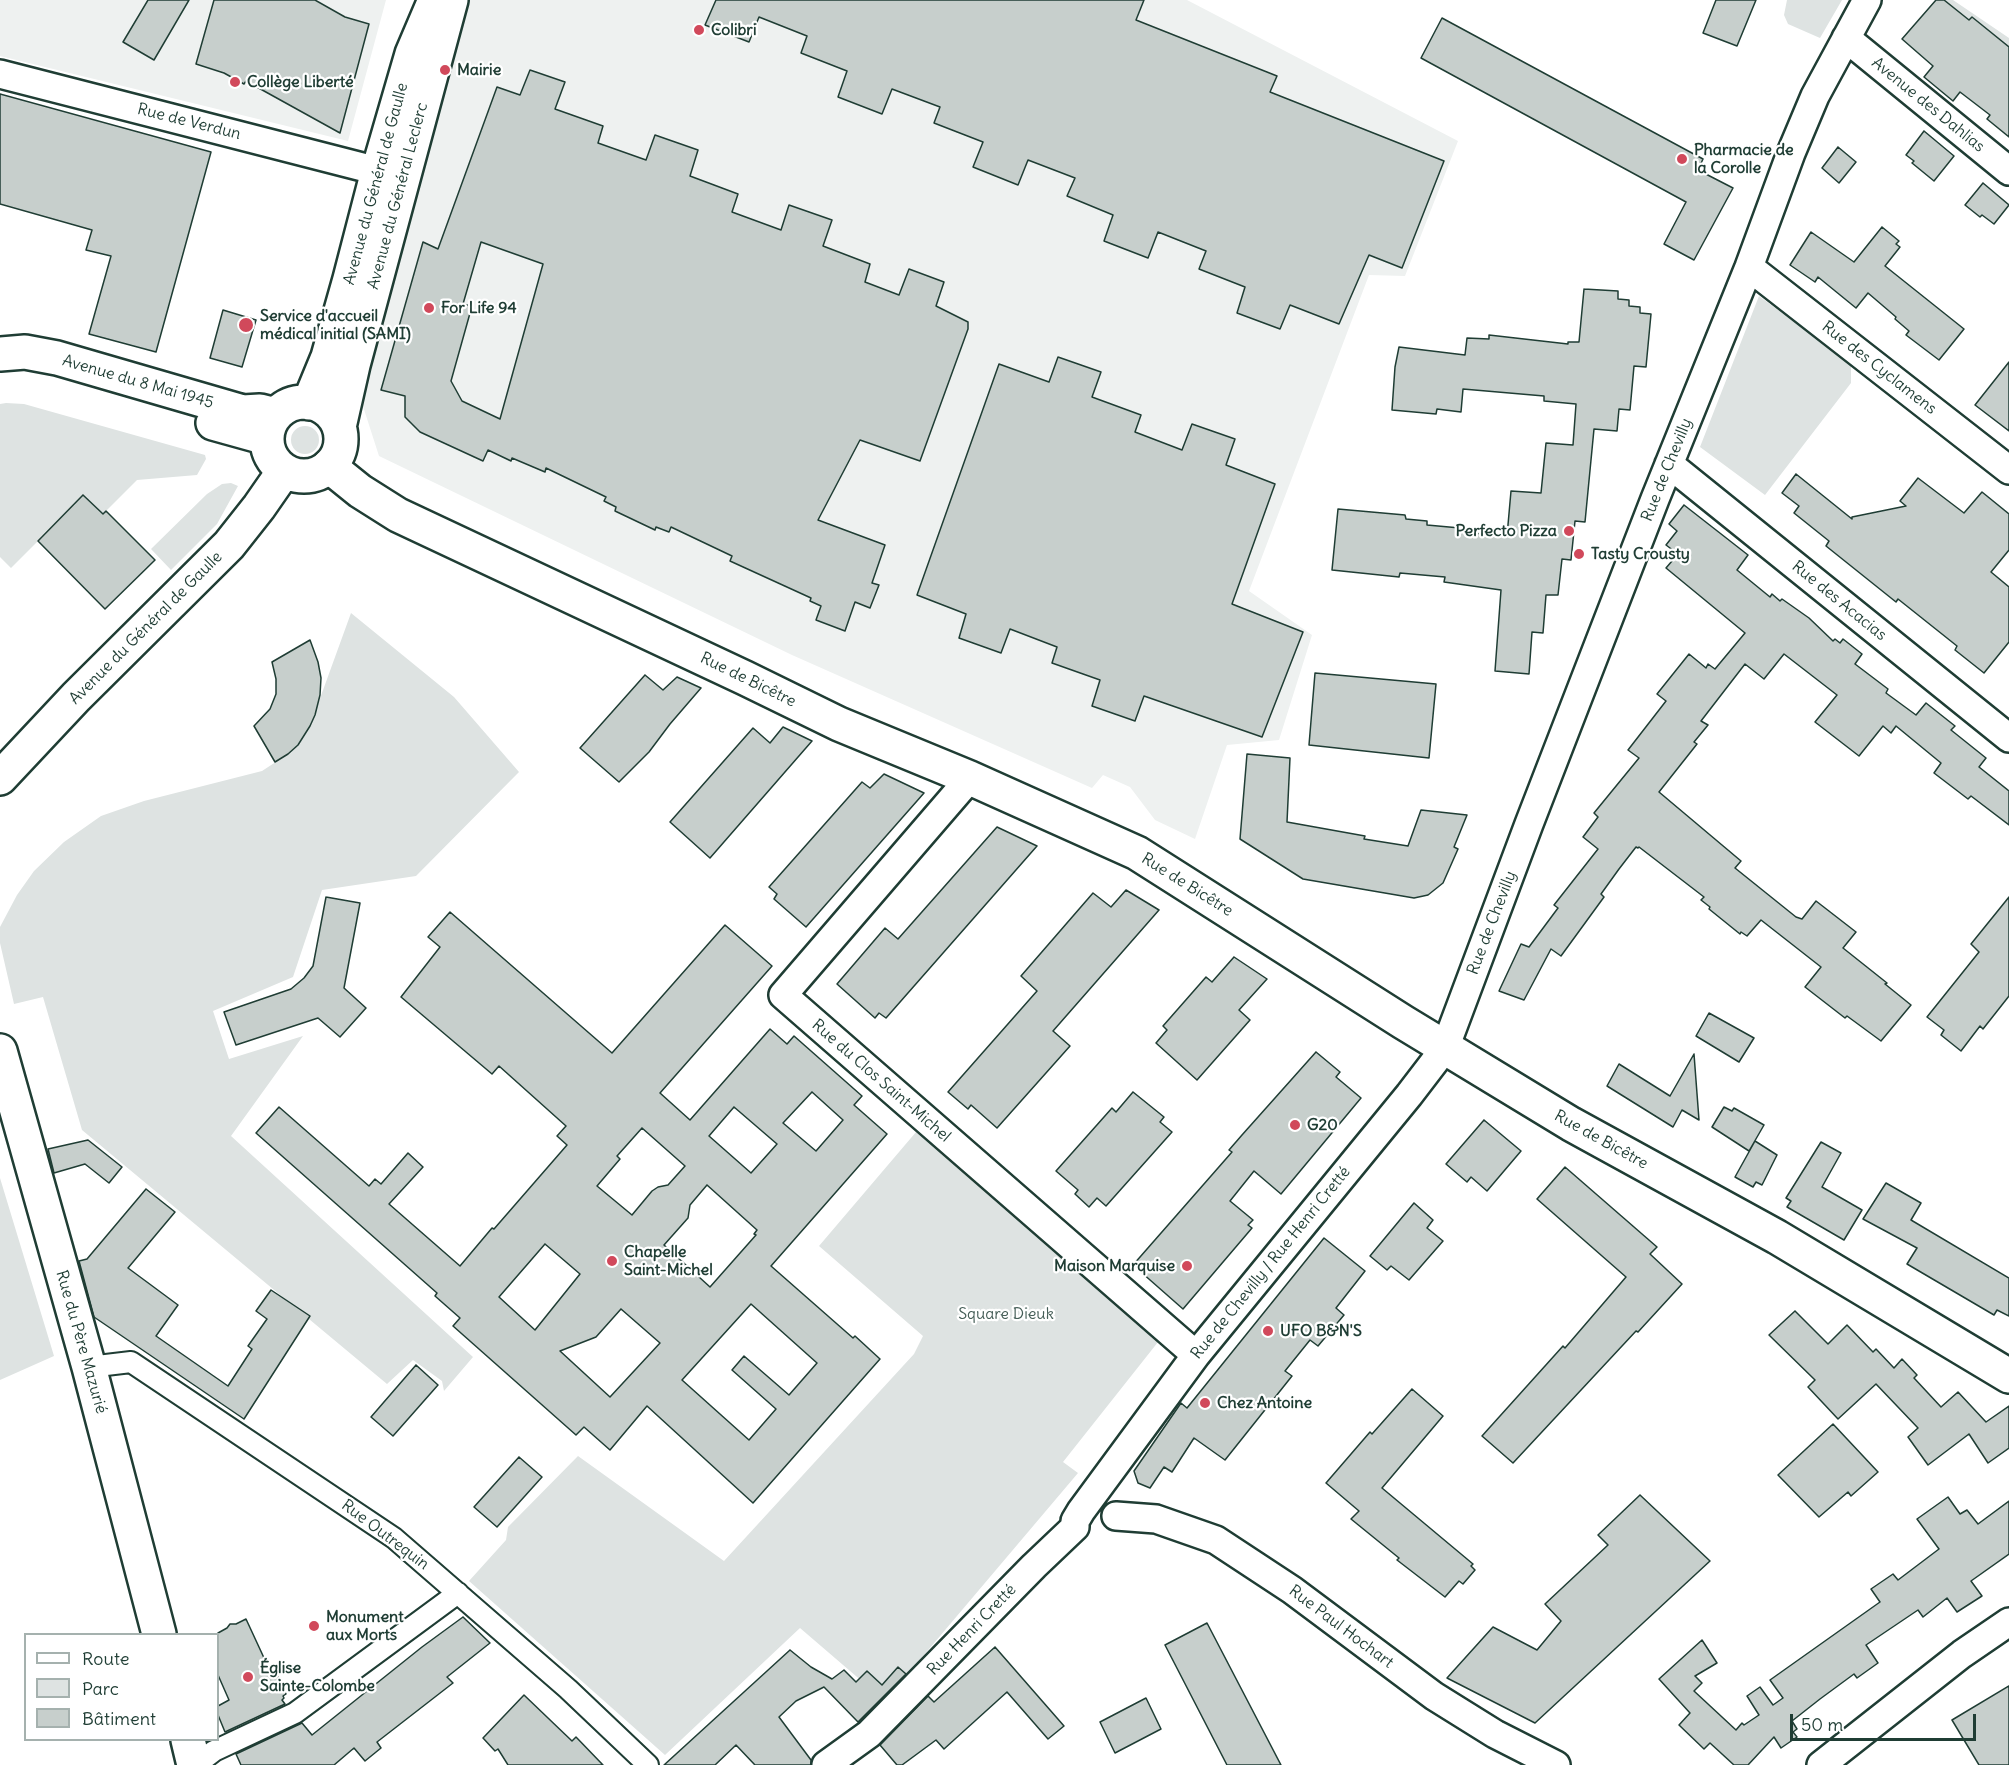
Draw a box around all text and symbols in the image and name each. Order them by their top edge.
place label: Colibri [711,20,756,40]
marker: Colibri [692,23,706,37]
street label: Avenue des Dahlias [1868,54,1988,156]
place label: Mairie [457,60,501,80]
marker: Mairie [438,63,452,77]
place label: Collège Liberté [247,72,354,92]
marker: Collège Liberté [228,75,242,89]
street label: Avenue du Général de Gaulle [340,81,412,287]
street label: Rue de Verdun [135,100,243,144]
street label: Avenue du Général Leclerc [364,100,432,292]
place label: Pharmacie de la Corolle [1694,140,1794,178]
marker: Pharmacie de la Corolle [1675,152,1689,166]
place label: For Life 94 [441,298,517,318]
marker: For Life 94 [422,301,436,315]
place label: Service d'accueil médical initial (SAMI) [260,306,411,344]
marker: Service d'accueil médical initial (SAMI) [237,316,255,334]
street label: Rue des Cyclamens [1818,317,1940,419]
street label: Avenue du 8 Mai 1945 [60,351,216,413]
street label: Rue de Chevilly [1638,416,1696,524]
place label: Perfecto Pizza [1456,521,1557,541]
marker: Perfecto Pizza [1562,524,1576,538]
place label: Tasty Crousty [1591,544,1690,564]
marker: Tasty Crousty [1572,547,1586,561]
street label: Avenue du Général de Gaulle [66,548,226,708]
street label: Rue des Acacias [1788,557,1890,645]
street label: Rue de Bicêtre [697,649,799,711]
street label: Rue de Bicêtre [1138,849,1236,921]
street label: Rue de Chevilly [1463,868,1521,978]
street label: Rue du Clos Saint-Michel [808,1016,954,1146]
street label: Rue de Bicêtre [1551,1106,1651,1174]
place label: G20 [1307,1115,1338,1135]
marker: G20 [1288,1118,1302,1132]
street label: Rue de Chevilly / Rue Henri Cretté [1187,1163,1355,1363]
place label: Chapelle Saint-Michel [624,1242,713,1280]
marker: Chapelle Saint-Michel [605,1254,619,1268]
place label: Maison Marquise [1054,1256,1175,1276]
marker: Maison Marquise [1180,1259,1194,1273]
street label: Rue du Père Mazurié [51,1268,111,1416]
park label: Square Dieuk [958,1304,1054,1324]
place label: UFO B&N'S [1280,1321,1362,1341]
marker: UFO B&N'S [1261,1324,1275,1338]
place label: Chez Antoine [1217,1393,1312,1413]
marker: Chez Antoine [1198,1396,1212,1410]
street label: Rue Outrequin [337,1496,433,1574]
street label: Rue Henri Cretté [924,1580,1020,1680]
street label: Rue Paul Hochart [1285,1582,1397,1672]
place label: Monument aux Morts [326,1607,404,1645]
marker: Monument aux Morts [307,1619,321,1633]
legend [24,1633,219,1741]
text: Route [82,1647,130,1670]
place label: Église Sainte-Colombe [260,1658,375,1696]
marker: Église Sainte-Colombe [241,1670,255,1684]
text: Parc [82,1677,119,1700]
scale bar [1793,1702,1979,1740]
text: Bâtiment [82,1707,156,1730]
text: 50 m [1801,1713,1843,1736]

